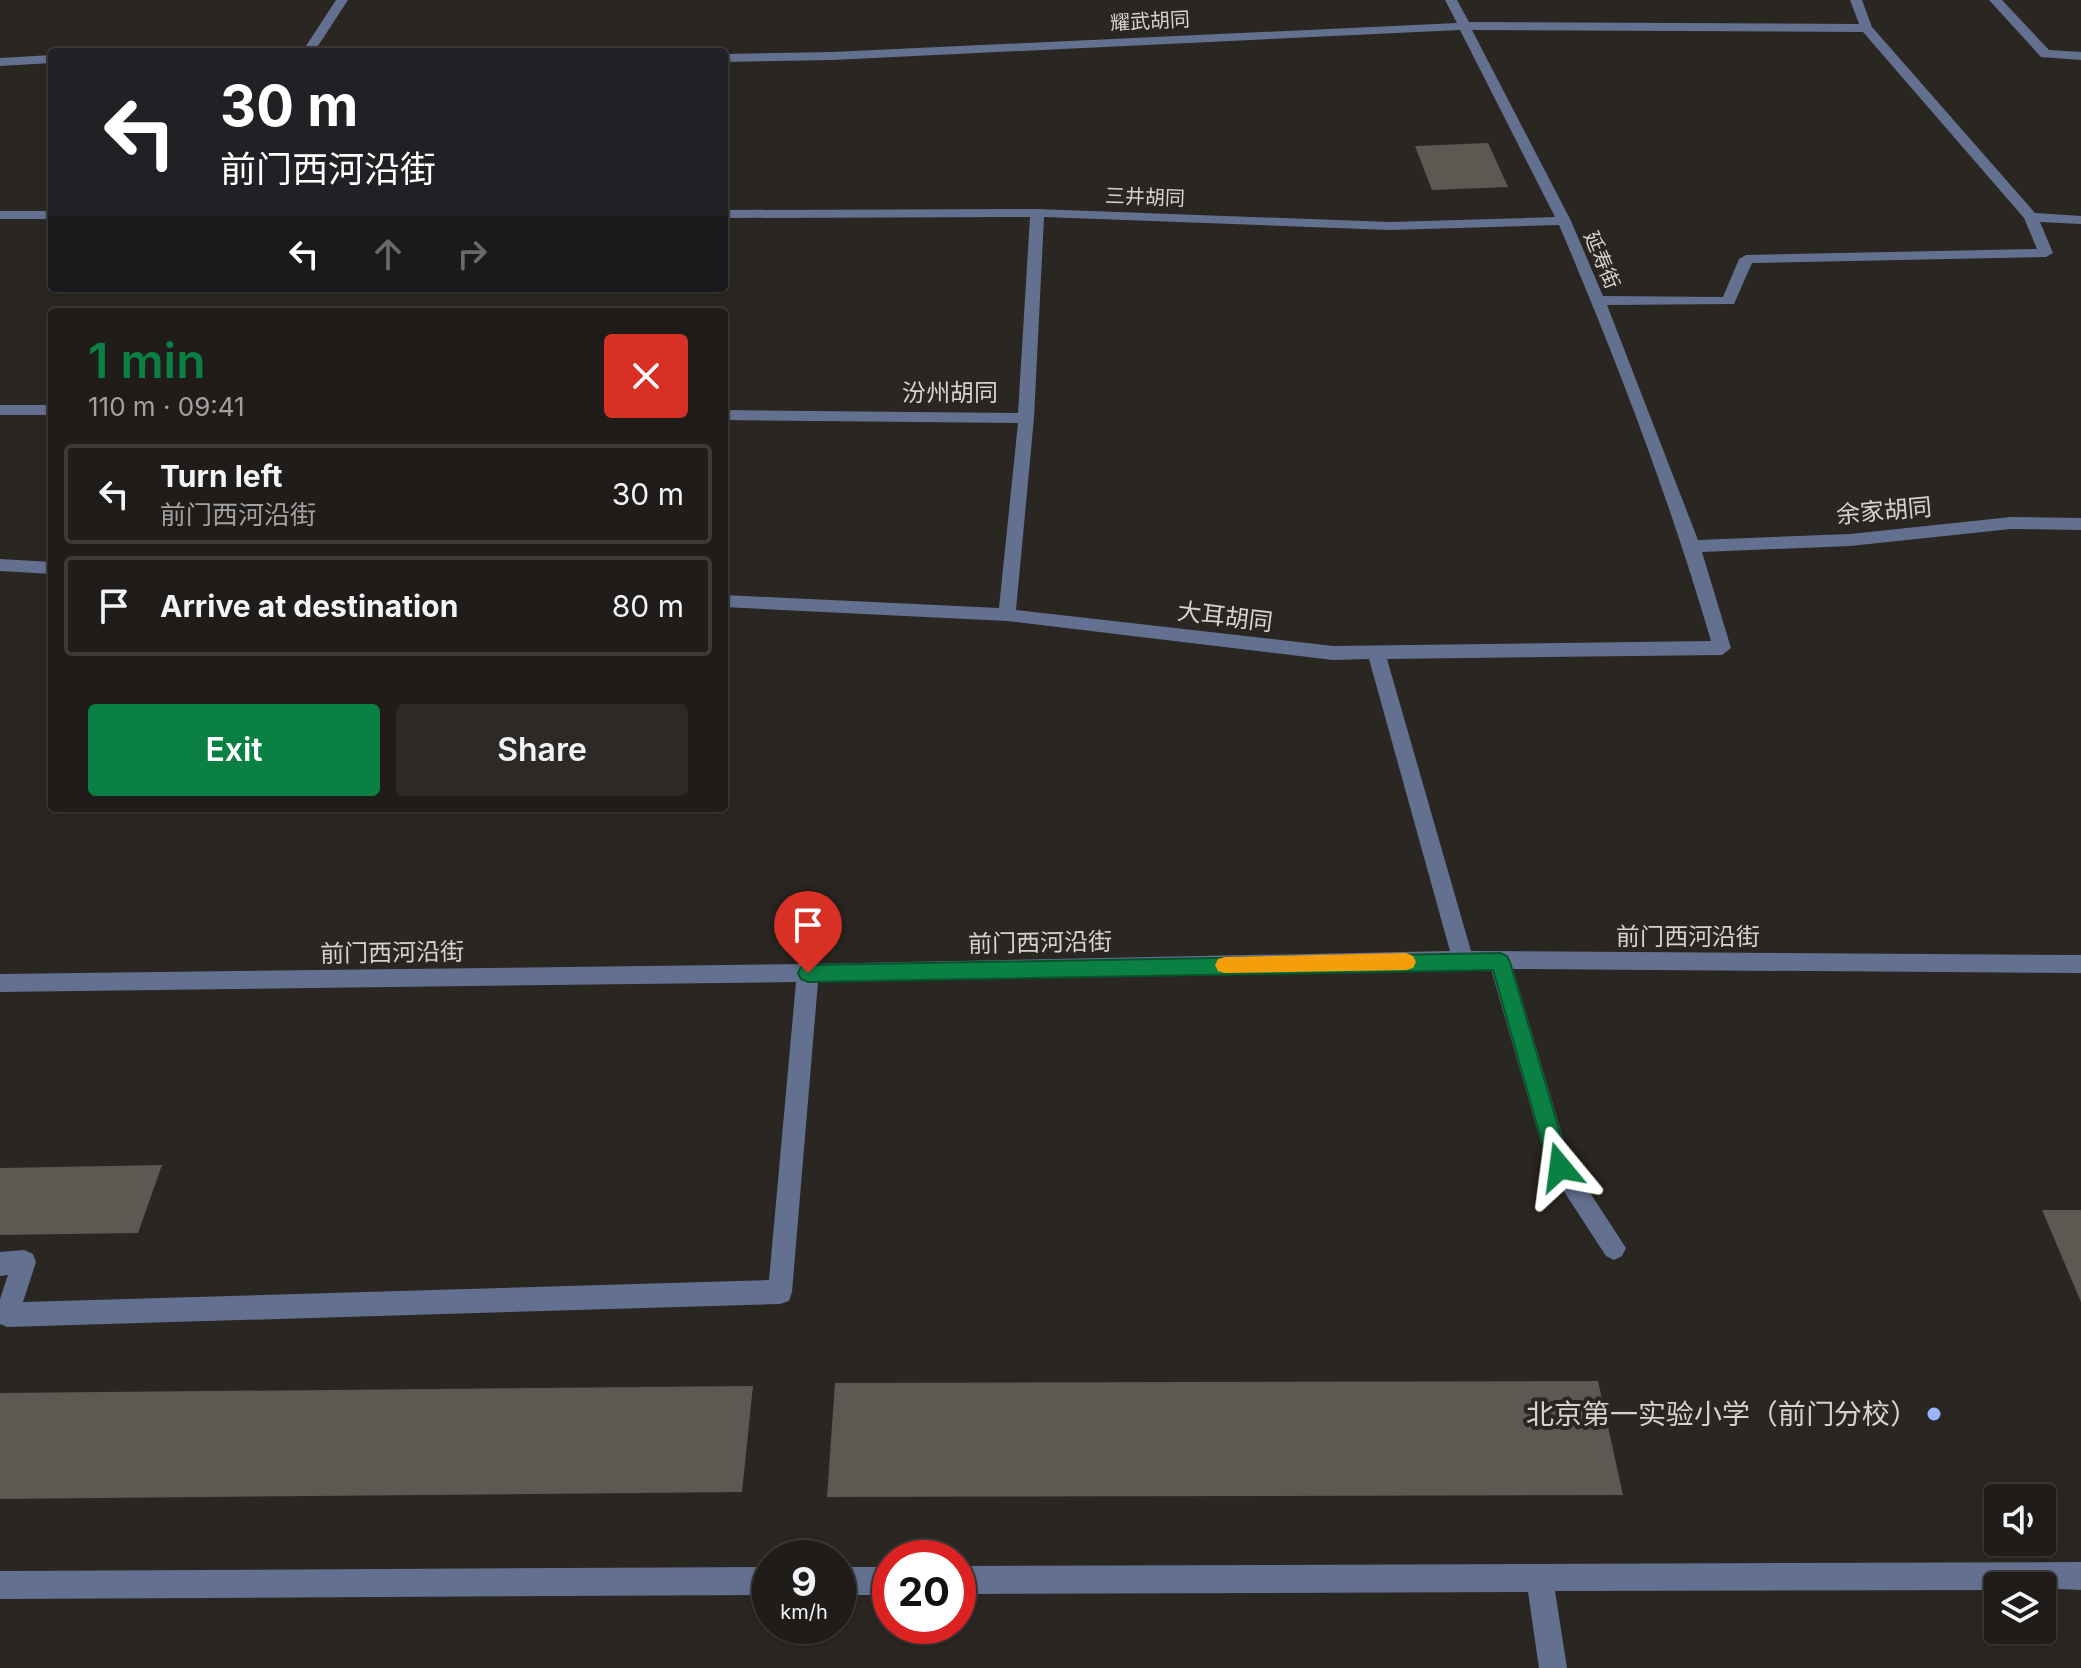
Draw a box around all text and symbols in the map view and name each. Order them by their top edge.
street label: 耀武胡同 [1109,7,1191,35]
text: 30 m [220,72,358,140]
icon: left [88,80,192,184]
text: 前门西河沿街 [220,147,436,191]
street label: 三井胡同 [1105,184,1185,210]
street label: 延寿街 [1579,228,1625,292]
icon: left [282,232,326,276]
icon: ahead [366,232,410,276]
icon: right [450,232,494,276]
text: 1 min [88,331,206,390]
button: close [604,334,688,418]
street label: 汾州胡同 [902,378,998,407]
text: 110 m · 09:41 [88,391,245,422]
text: Turn left [160,458,282,494]
icon: left [92,472,136,516]
text: 30 m [612,476,684,512]
street label: 余家胡同 [1835,492,1933,529]
text: 前门西河沿街 [160,499,316,530]
icon: arrive [92,584,136,628]
text: Arrive at destination [160,588,458,624]
text: 80 m [612,588,684,624]
street label: 大耳胡同 [1176,596,1274,637]
button: Exit [88,704,380,796]
button: Share [396,704,688,796]
pin [774,891,842,973]
icon: arrive [786,903,830,947]
street label: 前门西河沿街 [1616,922,1760,951]
street label: 前门西河沿街 [968,927,1112,958]
street label: 前门西河沿街 [320,937,464,968]
position arrow [1518,1125,1602,1209]
place label: 北京第一实验小学（前门分校） [1526,1397,1918,1431]
marker: 北京第一实验小学（前门分校） [1925,1405,1943,1423]
map controls [1984,1484,2056,1644]
button: sound [1984,1484,2056,1556]
speed limit sign: 20 [872,1540,976,1644]
text: 9 [791,1557,817,1606]
button: layers [1984,1572,2056,1644]
text: km/h [780,1600,828,1624]

